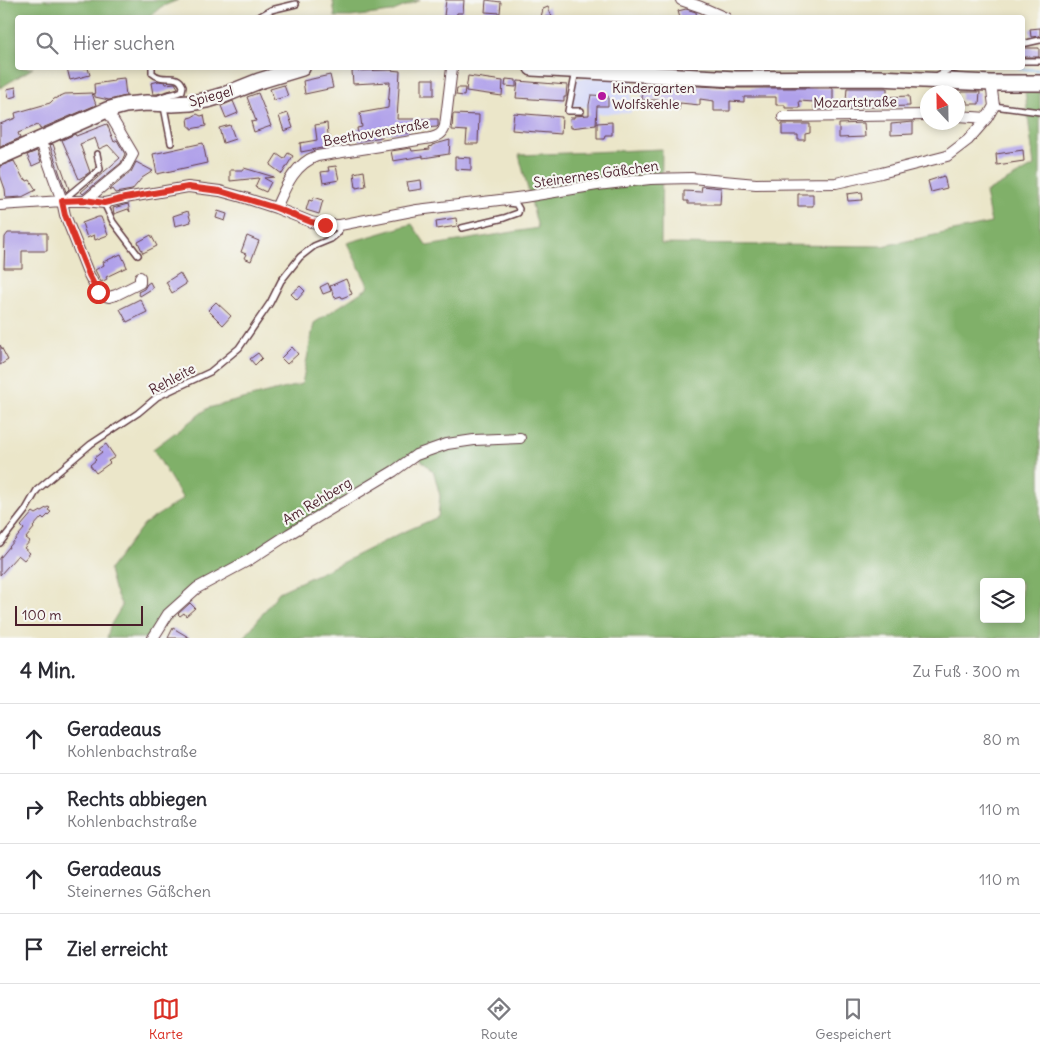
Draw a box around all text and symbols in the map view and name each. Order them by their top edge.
search box [15,15,1025,70]
icon: search [33,29,61,57]
text: Hier suchen [73,31,175,55]
place label: Kindergarten Wolfskehle [612,79,695,113]
street label: Spiegel [187,81,235,111]
north arrow [920,85,965,130]
marker: Kindergarten Wolfskehle [596,90,608,102]
street label: Mozartstraße [813,92,897,112]
street label: Beethovenstraße [322,114,430,150]
street label: Steinernes Gäßchen [532,156,660,192]
route end [314,214,337,237]
route start [87,281,110,304]
street label: Rehleite [146,359,198,399]
street label: Am Rehberg [279,473,355,529]
map controls [980,578,1025,623]
button: layers [980,578,1025,623]
scale bar [15,603,142,626]
text: 100 m [22,606,62,624]
text: 4 Min. [20,657,75,684]
text: Zu Fuß · 300 m [912,661,1020,681]
text: Geradeaus [67,717,161,741]
icon: ahead [20,725,48,753]
text: 80 m [982,729,1020,749]
text: Kohlenbachstraße [67,741,197,761]
text: Rechts abbiegen [67,787,207,811]
icon: right [20,795,48,823]
text: 110 m [979,799,1020,819]
text: Kohlenbachstraße [67,811,197,831]
text: Geradeaus [67,857,161,881]
icon: ahead [20,865,48,893]
text: 110 m [979,869,1020,889]
text: Steinernes Gäßchen [67,881,211,901]
icon: arrive [20,935,48,963]
text: Ziel erreicht [67,937,168,961]
tab: Karte [149,995,183,1043]
tab: Route [481,995,518,1043]
tab: Gespeichert [815,995,891,1043]

